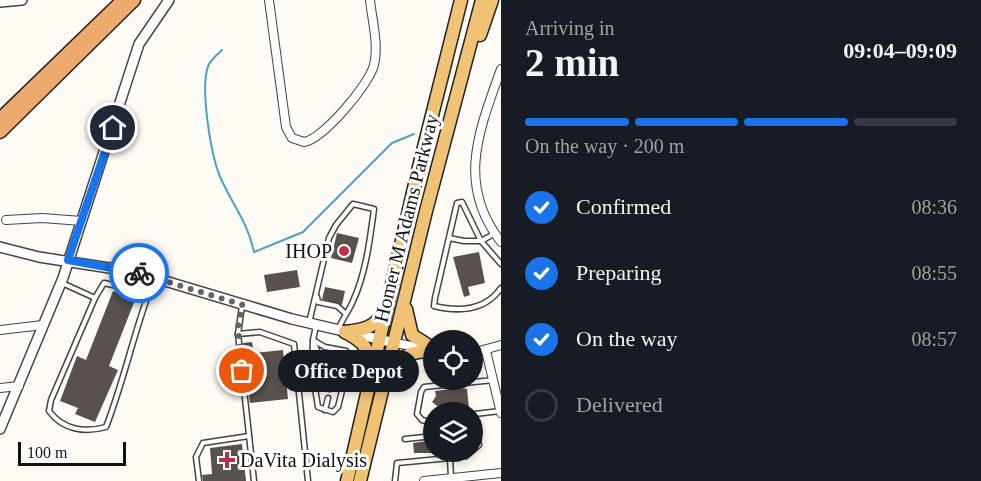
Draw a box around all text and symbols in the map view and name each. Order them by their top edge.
text: Arriving in [525,17,614,39]
text: 09:04–09:09 [843,38,957,63]
text: 2 min [525,41,619,84]
pin [87,102,138,153]
icon: home [96,111,129,144]
street label: Homer M Adams Parkway [369,112,444,325]
text: On the way · 200 m [525,135,684,157]
icon: check [525,191,558,224]
text: Confirmed [576,194,671,219]
text: 08:36 [911,196,957,218]
place label: IHOP [285,240,332,262]
courier [109,243,169,303]
marker: IHOP [337,244,351,258]
icon: bike [123,257,156,290]
icon: check [525,257,558,290]
text: Preparing [576,260,662,285]
text: 08:55 [911,262,957,284]
icon: check [525,323,558,356]
text: On the way [576,326,677,351]
text: 08:57 [911,328,957,350]
map controls [423,330,483,462]
button: locate [423,330,483,390]
pin [216,345,267,396]
callout: Office Depot [278,350,419,392]
icon: bag [225,354,258,387]
text: Office Depot [294,360,403,382]
text: Delivered [576,392,663,417]
button: layers [423,402,483,462]
scale bar [18,439,126,466]
text: 100 m [27,444,67,461]
place label: DaVita Dialysis [240,449,367,472]
marker: DaVita Dialysis [218,451,236,469]

